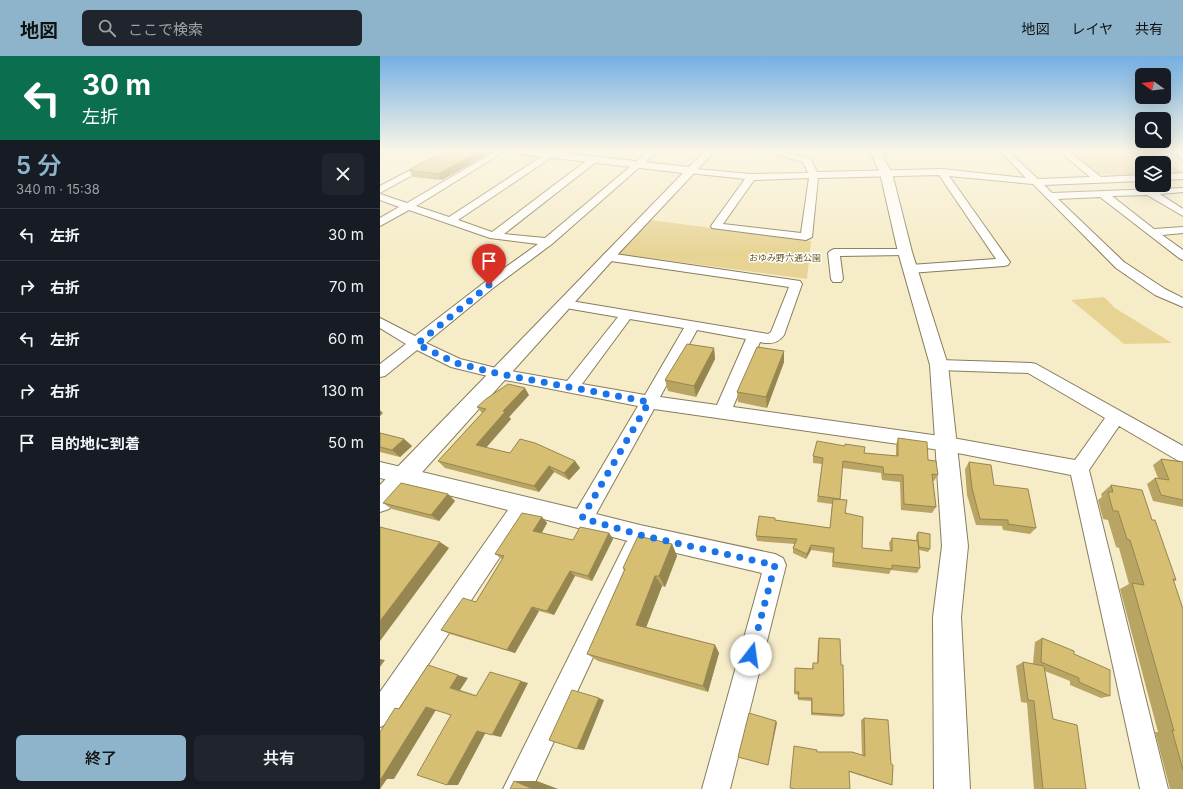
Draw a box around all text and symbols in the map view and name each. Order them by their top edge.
search box [82,10,362,46]
icon: search [96,17,118,39]
text: 地図 [20,19,58,42]
text: ここで検索 [128,20,203,39]
text: 地図 [1021,20,1049,37]
text: レイヤ [1071,20,1113,37]
text: 共有 [1135,20,1163,37]
text: 30 m [82,68,151,102]
north arrow [1135,68,1171,104]
map controls [1135,68,1171,192]
icon: left [16,72,68,124]
text: 左折 [82,106,118,127]
button: search [1135,112,1171,148]
text: 5 分 [16,151,61,180]
button: close [322,153,364,195]
button: layers [1135,156,1171,192]
text: 340 m · 15:38 [16,181,100,197]
icon: left [16,224,38,246]
text: 30 m [328,225,364,244]
text: 左折 [50,226,80,245]
pin [472,244,506,285]
icon: arrive [478,250,500,272]
park label: おゆみ野六通公園 [749,252,821,263]
icon: right [16,276,38,298]
text: 70 m [329,277,364,296]
text: 右折 [50,278,80,297]
icon: left [16,328,38,350]
text: 60 m [328,329,364,348]
text: 左折 [50,330,80,349]
icon: right [16,380,38,402]
text: 130 m [322,381,364,400]
text: 右折 [50,382,80,401]
icon: arrive [16,432,38,454]
text: 50 m [328,433,364,452]
text: 目的地に到着 [50,434,140,453]
position arrow [730,634,772,676]
button: 終了 [16,735,186,781]
button: 共有 [194,735,364,781]

